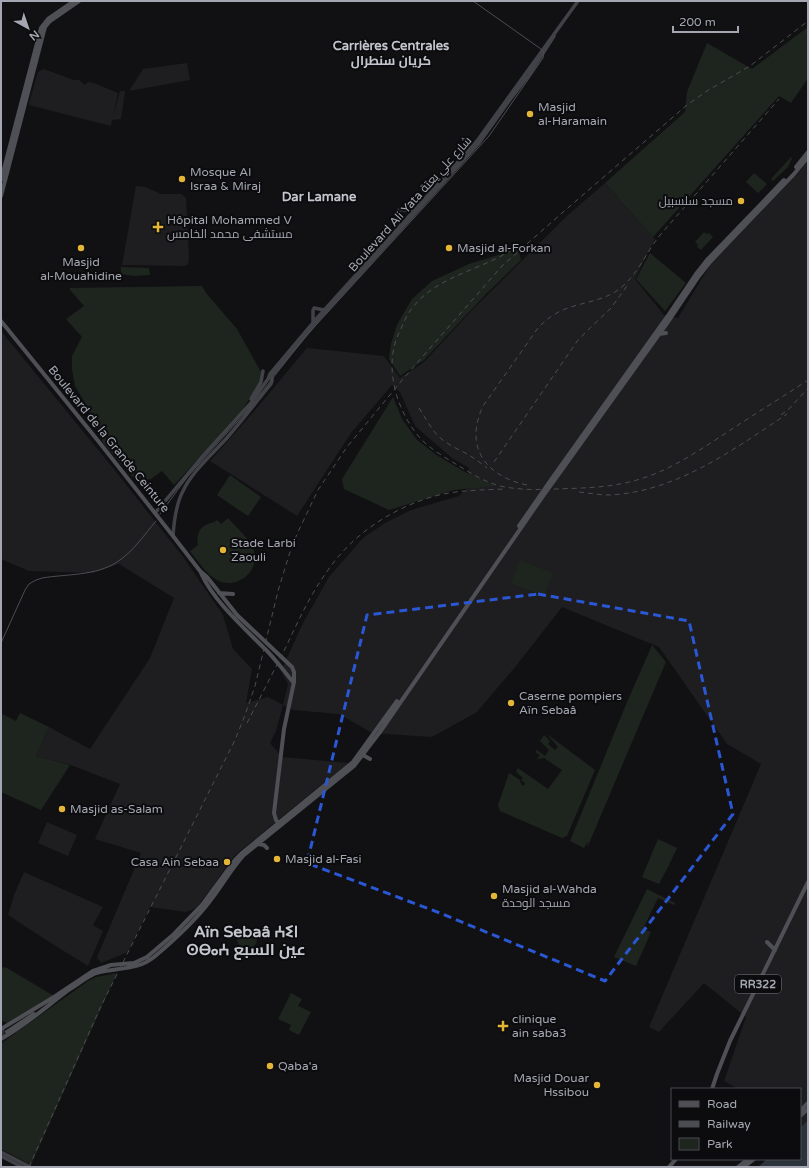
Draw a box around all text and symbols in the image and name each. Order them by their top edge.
north arrow [8,8,48,48]
scale bar [673,8,738,34]
text: 200 m [679,15,716,29]
text: N [27,27,42,43]
district label: Carrières Centrales كريان سنطرال [333,38,449,69]
place label: Masjid al-Haramain [538,100,607,128]
marker: Masjid al-Haramain [525,109,535,119]
street label: Boulevard Ali Yata شارع علي يعتة [346,134,477,276]
place label: Mosque Al Israa & Miraj [190,165,261,193]
marker: Mosque Al Israa & Miraj [177,174,187,184]
district label: Dar Lamane [282,189,357,205]
place label: مسجد سلسبيل [659,194,733,208]
marker: مسجد سلسبيل [736,196,746,206]
place label: Hôpital Mohammed V مستشفى محمد الخامس [167,213,293,241]
marker: Hôpital Mohammed V مستشفى محمد الخامس [152,221,164,233]
place label: Masjid al-Forkan [457,241,551,255]
marker: Masjid al-Mouahidine [76,243,86,253]
marker: Masjid al-Forkan [444,243,454,253]
place label: Masjid al-Mouahidine [40,255,122,283]
street label: Boulevard de la Grande Ceinture [46,363,173,515]
place label: Stade Larbi Zaouli [231,536,296,564]
marker: Stade Larbi Zaouli [218,545,228,555]
place label: Caserne pompiers Aïn Sebaâ [519,689,622,717]
marker: Caserne pompiers Aïn Sebaâ [506,698,516,708]
place label: Masjid as-Salam [70,802,163,816]
marker: Masjid as-Salam [57,804,67,814]
place label: Masjid al-Fasi [285,852,362,866]
marker: Masjid al-Fasi [272,854,282,864]
place label: Casa Ain Sebaa [131,855,219,869]
marker: Casa Ain Sebaa [222,857,232,867]
place label: Masjid al-Wahda مسجد الوحدة [502,882,597,910]
marker: Masjid al-Wahda مسجد الوحدة [489,891,499,901]
district label: Aïn Sebaâ ⵄⵉⵏ ⵙⴱⴰⵄ عين السبع [186,922,306,960]
road number: RR322 [735,975,781,993]
place label: clinique ain saba3 [512,1012,567,1040]
marker: clinique ain saba3 [497,1020,509,1032]
place label: Qaba'a [278,1059,318,1073]
marker: Qaba'a [265,1061,275,1071]
place label: Masjid Douar Hssibou [513,1071,589,1099]
marker: Masjid Douar Hssibou [592,1080,602,1090]
legend [671,1088,801,1160]
text: Road [707,1097,737,1111]
text: Railway [707,1117,751,1131]
text: Park [707,1137,733,1151]

